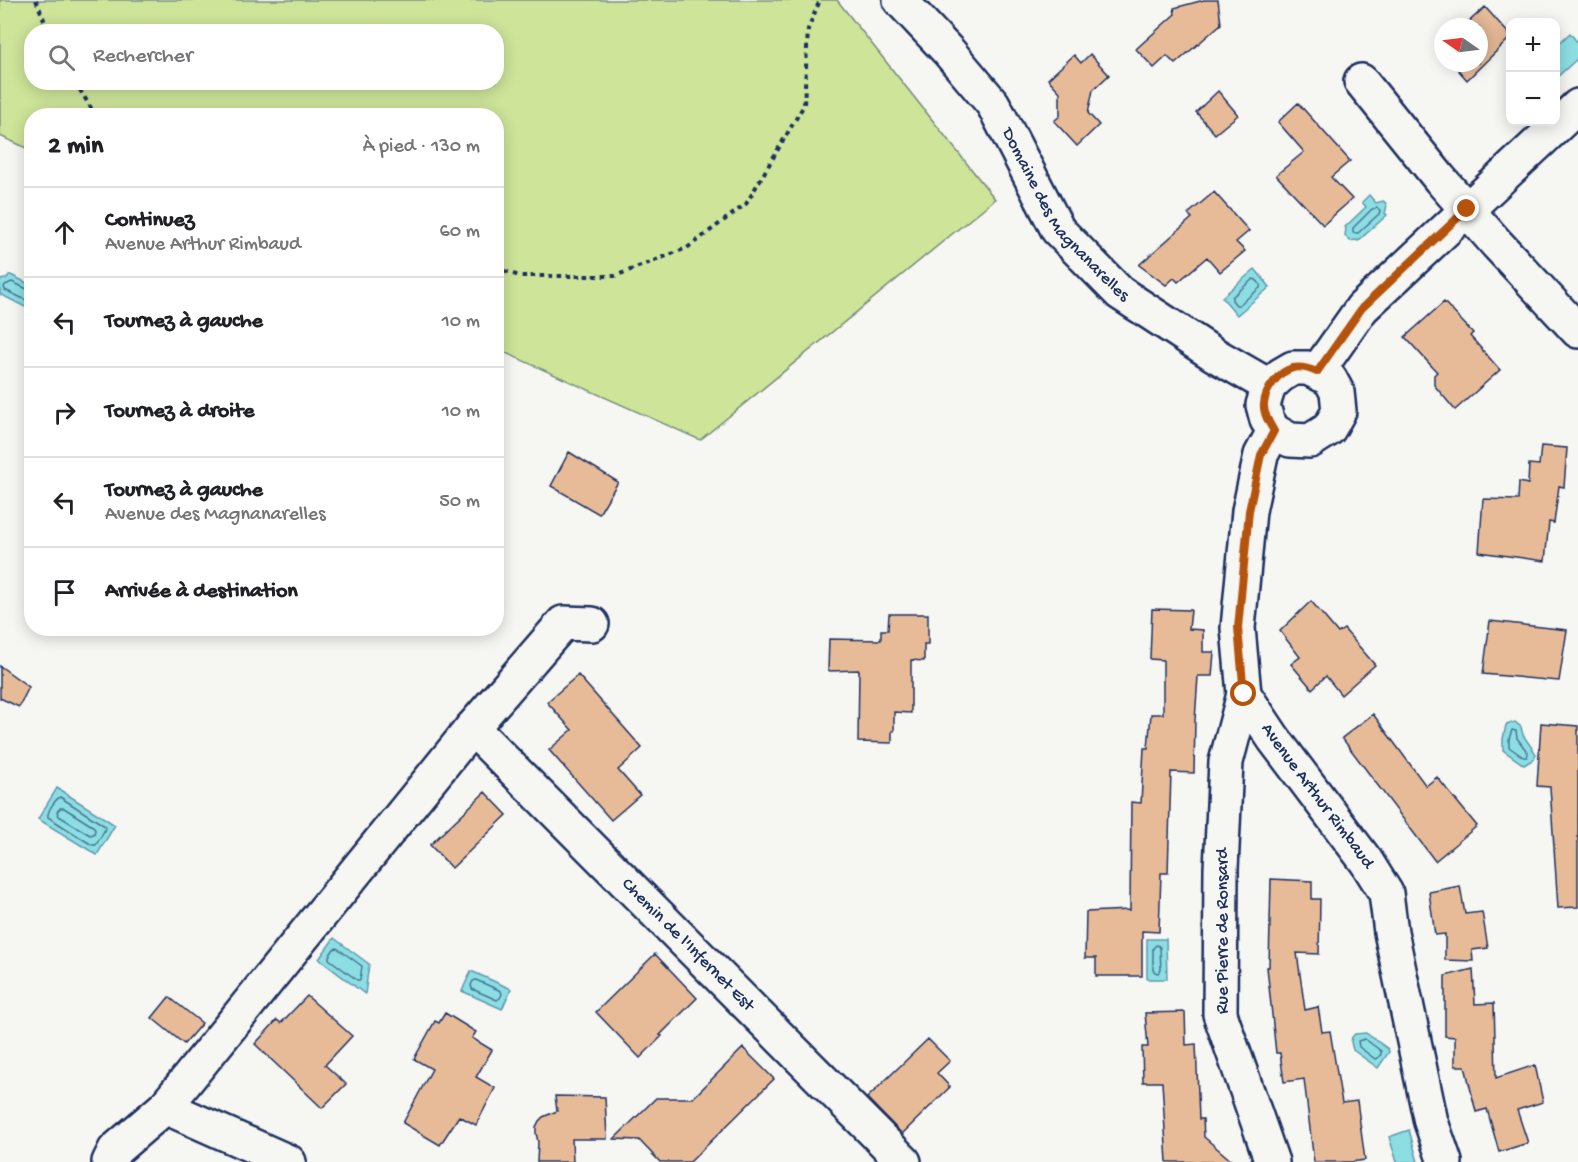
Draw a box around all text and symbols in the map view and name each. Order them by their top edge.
north arrow [1434,18,1488,72]
map controls [1506,18,1560,126]
button: + [1506,18,1560,72]
search box [24,24,504,90]
icon: search [45,41,78,74]
text: Rechercher [93,44,193,70]
button: − [1506,72,1560,126]
street label: Domaine des Magnanarelles [996,124,1134,307]
text: 2 min [48,132,103,163]
text: À pied · 130 m [363,136,480,159]
route end [1453,195,1479,221]
text: Continuez [105,208,194,234]
icon: ahead [48,216,81,249]
text: 60 m [440,221,480,244]
text: Avenue Arthur Rimbaud [105,234,301,257]
icon: left [48,306,81,339]
text: Tournez à gauche [105,309,263,335]
text: 10 m [442,311,480,334]
icon: right [48,396,81,429]
text: Tournez à droite [105,399,254,425]
text: 10 m [442,401,480,424]
text: Tournez à gauche [105,478,263,504]
icon: left [48,486,81,519]
text: 50 m [439,491,480,514]
text: Avenue des Magnanarelles [105,504,326,527]
icon: arrive [48,576,81,609]
text: Arrivée à destination [105,579,298,605]
route start [1230,680,1256,706]
street label: Avenue Arthur Rimbaud [1256,719,1379,874]
street label: Rue Pierre de Ronsard [1213,847,1234,1014]
street label: Chemin de l'Infernet Est [617,874,760,1017]

